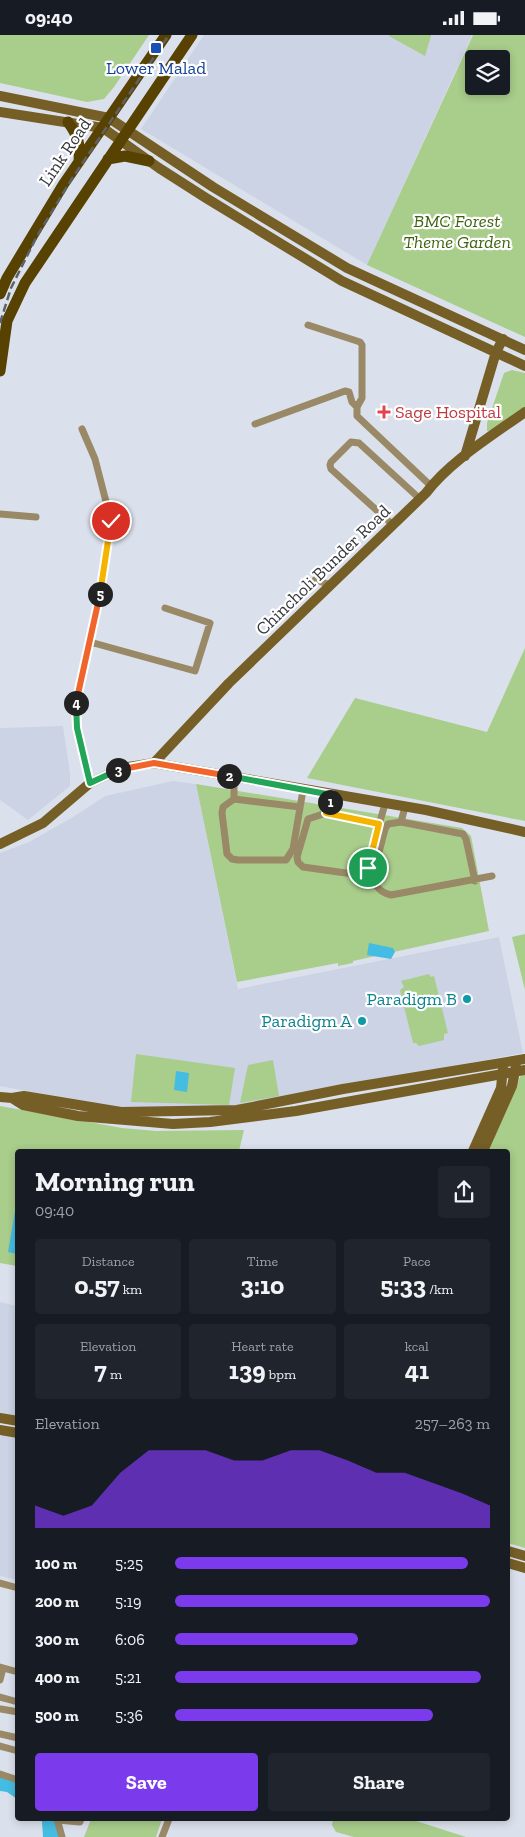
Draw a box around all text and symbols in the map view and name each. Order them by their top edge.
text: 09:40 [25,6,73,29]
marker: Lower Malad [149,41,163,55]
map controls [465,50,510,95]
button: layers [465,50,510,95]
place label: Lower Malad [106,57,206,79]
street label: Link Road [34,114,96,190]
park label: BMC Forest Theme Garden [403,210,511,253]
place label: Sage Hospital [395,401,501,423]
marker: Sage Hospital [377,405,391,419]
pin [90,500,132,542]
street label: Chincholi Bunder Road [251,500,395,640]
icon: check [97,507,125,535]
pin: 5 [88,581,112,607]
text: 5 [97,586,104,603]
pin: 4 [64,691,88,715]
text: 4 [73,695,80,712]
pin: 3 [106,757,130,783]
text: 3 [115,762,122,779]
pin: 2 [216,763,242,789]
text: 2 [226,768,233,785]
pin: 1 [318,789,342,815]
text: 1 [328,794,333,811]
pin [347,847,389,889]
icon: arrive [354,854,382,882]
place label: Paradigm B [367,988,457,1010]
marker: Paradigm B [461,993,473,1005]
place label: Paradigm A [261,1010,352,1032]
marker: Paradigm A [356,1015,368,1027]
text: Morning run [35,1165,195,1198]
button: share [438,1166,490,1218]
text: 09:40 [35,1201,74,1220]
text: Distance [82,1253,135,1270]
text: Time [247,1253,278,1270]
text: Pace [403,1253,431,1270]
text: 0.57 [74,1270,120,1300]
text: 3:10 [240,1270,285,1300]
text: 5:33 [380,1270,426,1300]
text: km [120,1281,142,1298]
text: /km [426,1281,453,1298]
text: Elevation [80,1338,136,1355]
text: Heart rate [231,1338,294,1355]
text: kcal [405,1338,429,1355]
text: 7 [94,1355,107,1385]
text: 139 [229,1355,266,1385]
text: 41 [405,1355,429,1385]
text: m [107,1366,122,1383]
text: bpm [266,1366,296,1383]
text: Elevation [35,1414,100,1433]
text: 257–263 m [415,1414,490,1433]
text: 100 m [35,1554,77,1573]
text: 5:25 [115,1554,143,1573]
text: 200 m [35,1592,79,1611]
text: 5:19 [115,1592,141,1611]
text: 300 m [35,1630,79,1649]
text: 6:06 [115,1630,145,1649]
text: 400 m [35,1668,80,1687]
text: 5:21 [115,1668,141,1687]
text: 500 m [35,1706,79,1725]
text: 5:36 [115,1706,143,1725]
button: Save [35,1753,258,1811]
button: Share [268,1753,490,1811]

